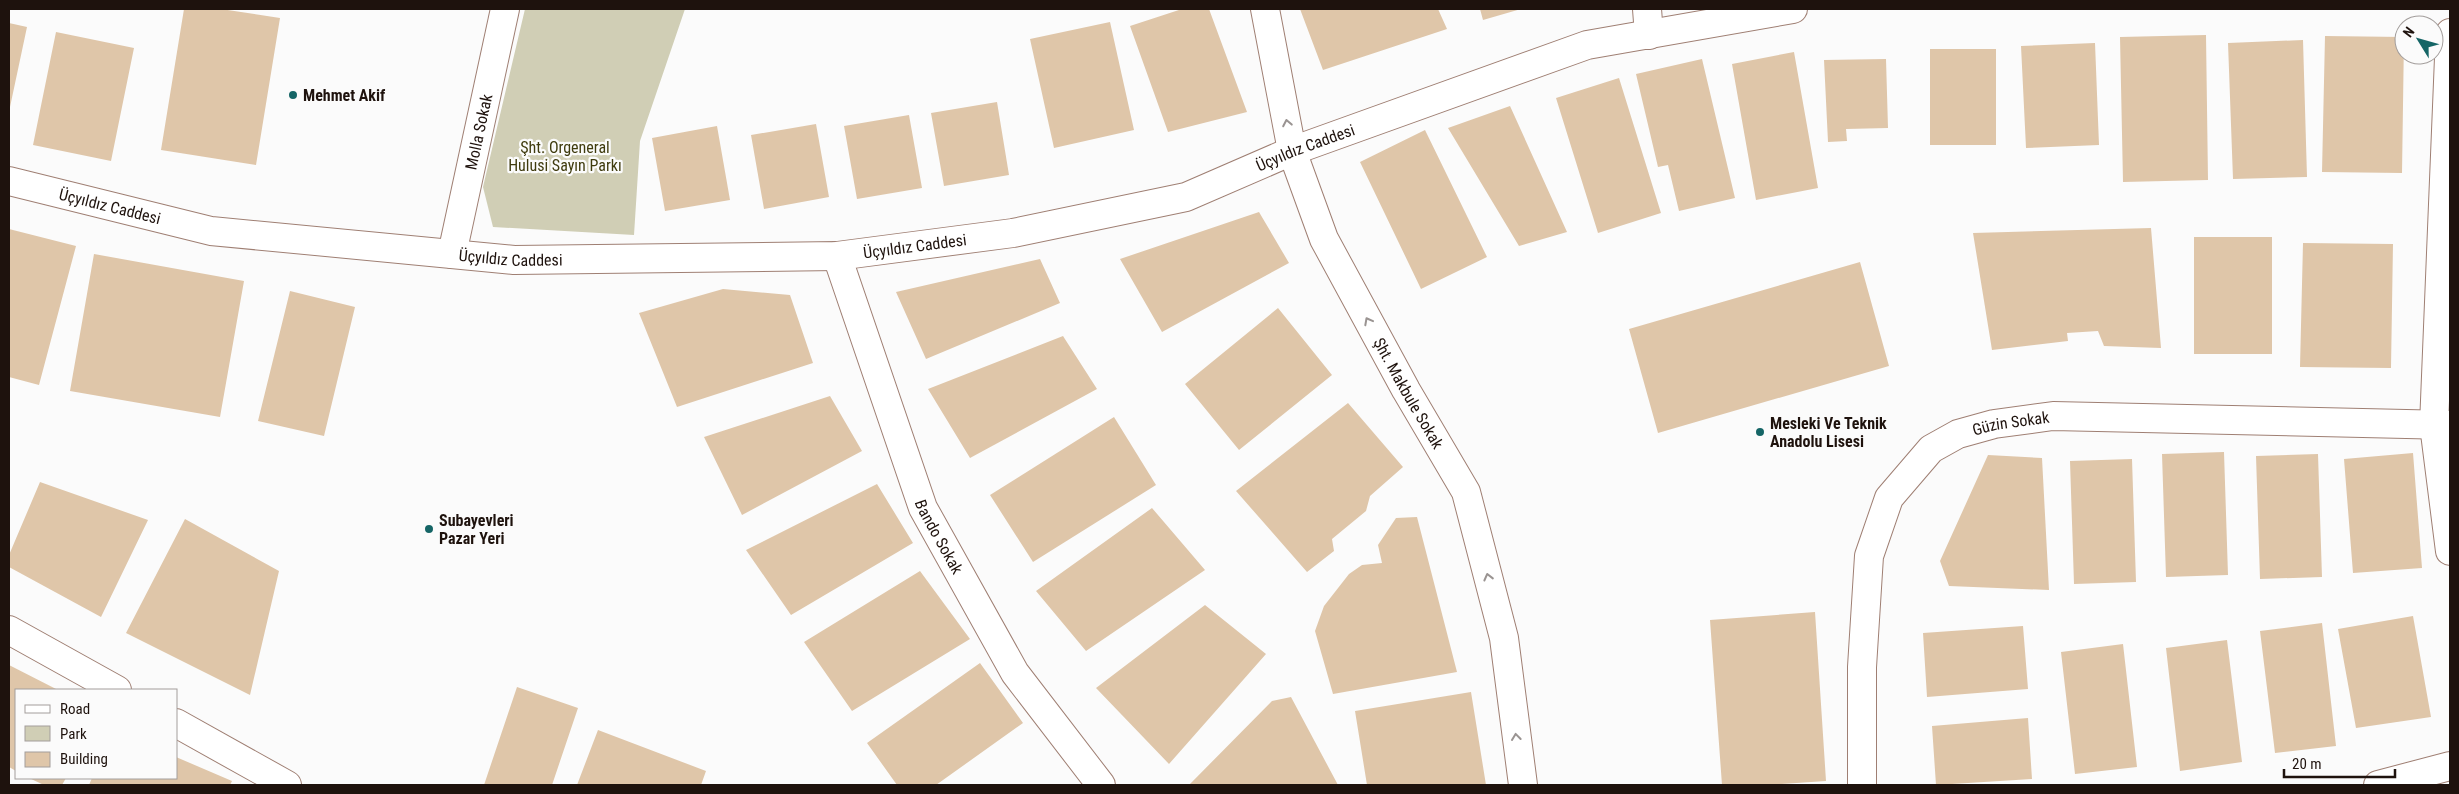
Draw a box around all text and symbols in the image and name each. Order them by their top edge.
north arrow [2394,15,2444,65]
text: N [2400,24,2418,40]
place label: Mehmet Akif [303,86,386,105]
marker: Mehmet Akif [287,89,299,101]
street label: Molla Sokak [461,91,497,172]
one-way arrow [1282,119,1292,128]
street label: Üçyıldız Caddesi [1253,120,1357,175]
park label: Şht. Orgeneral Hulusi Sayın Parkı [508,138,622,175]
street label: Üçyıldız Caddesi [57,185,163,228]
street label: Üçyıldız Caddesi [862,230,968,262]
street label: Üçyıldız Caddesi [458,246,563,270]
one-way arrow [1365,317,1375,326]
street label: Şht. Makbule Sokak [1369,334,1448,453]
street label: Güzin Sokak [1970,408,2051,440]
place label: Mesleki Ve Teknik Anadolu Lisesi [1770,414,1887,451]
marker: Mesleki Ve Teknik Anadolu Lisesi [1754,426,1766,438]
street label: Bando Sokak [911,497,967,578]
place label: Subayevleri Pazar Yeri [439,511,514,548]
marker: Subayevleri Pazar Yeri [423,523,435,535]
one-way arrow [1483,573,1494,582]
legend [15,689,178,779]
text: Road [60,700,90,718]
text: Park [60,725,87,743]
one-way arrow [1511,733,1522,741]
scale bar [2284,746,2395,778]
text: Building [60,750,108,768]
text: 20 m [2292,755,2322,773]

